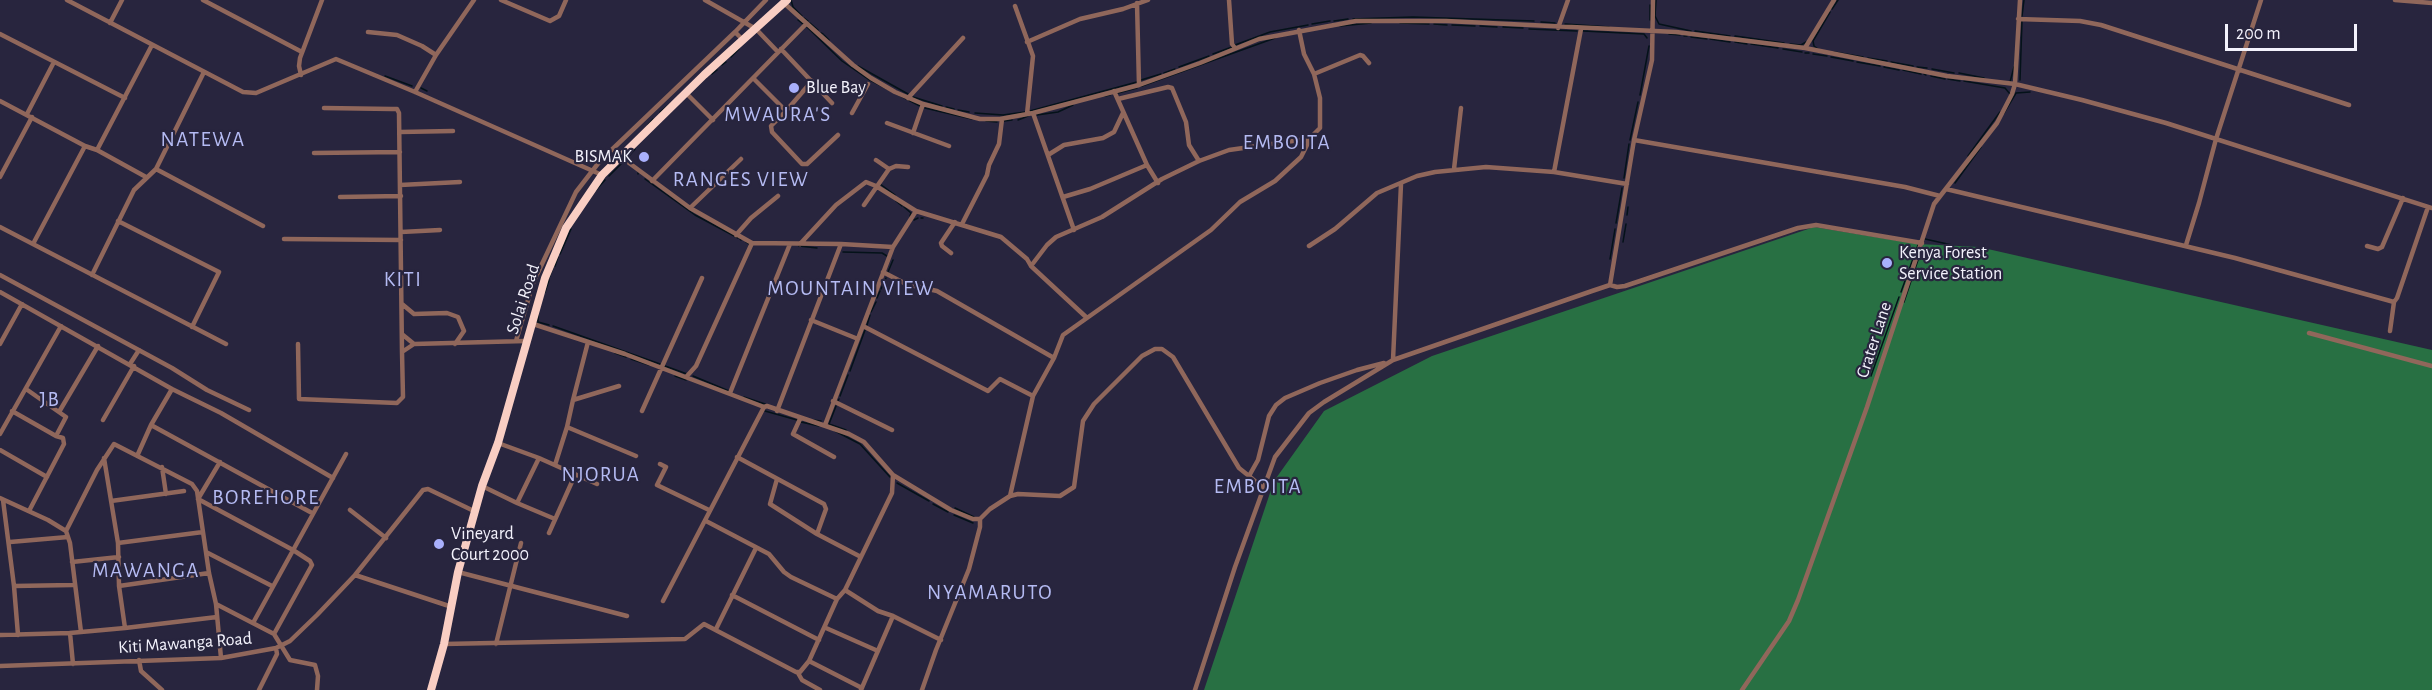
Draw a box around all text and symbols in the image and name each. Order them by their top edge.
scale bar [2228,12,2360,50]
text: 200 m [2236,25,2281,43]
place label: Blue Bay [806,77,866,99]
marker: Blue Bay [787,81,801,95]
district label: MWAURA'S [724,102,832,128]
district label: NATEWA [160,127,246,153]
district label: EMBOITA [1243,130,1331,156]
place label: BISMAK [575,146,632,168]
marker: BISMAK [637,150,651,164]
district label: RANGES VIEW [673,167,809,193]
place label: Kenya Forest Service Station [1899,242,2002,284]
marker: Kenya Forest Service Station [1880,256,1894,270]
street label: Solai Road [501,261,545,337]
district label: KITI [384,267,422,293]
district label: MOUNTAIN VIEW [767,276,935,302]
street label: Crater Lane [1852,299,1896,381]
district label: JB [40,387,60,413]
district label: NJORUA [562,462,640,488]
district label: EMBOITA [1214,474,1302,500]
district label: BOREHORE [212,485,320,511]
place label: Vineyard Court 2000 [451,523,529,566]
marker: Vineyard Court 2000 [432,537,446,551]
district label: MAWANGA [92,558,200,584]
district label: NYAMARUTO [927,580,1053,606]
street label: Kiti Mawanga Road [117,628,253,658]

